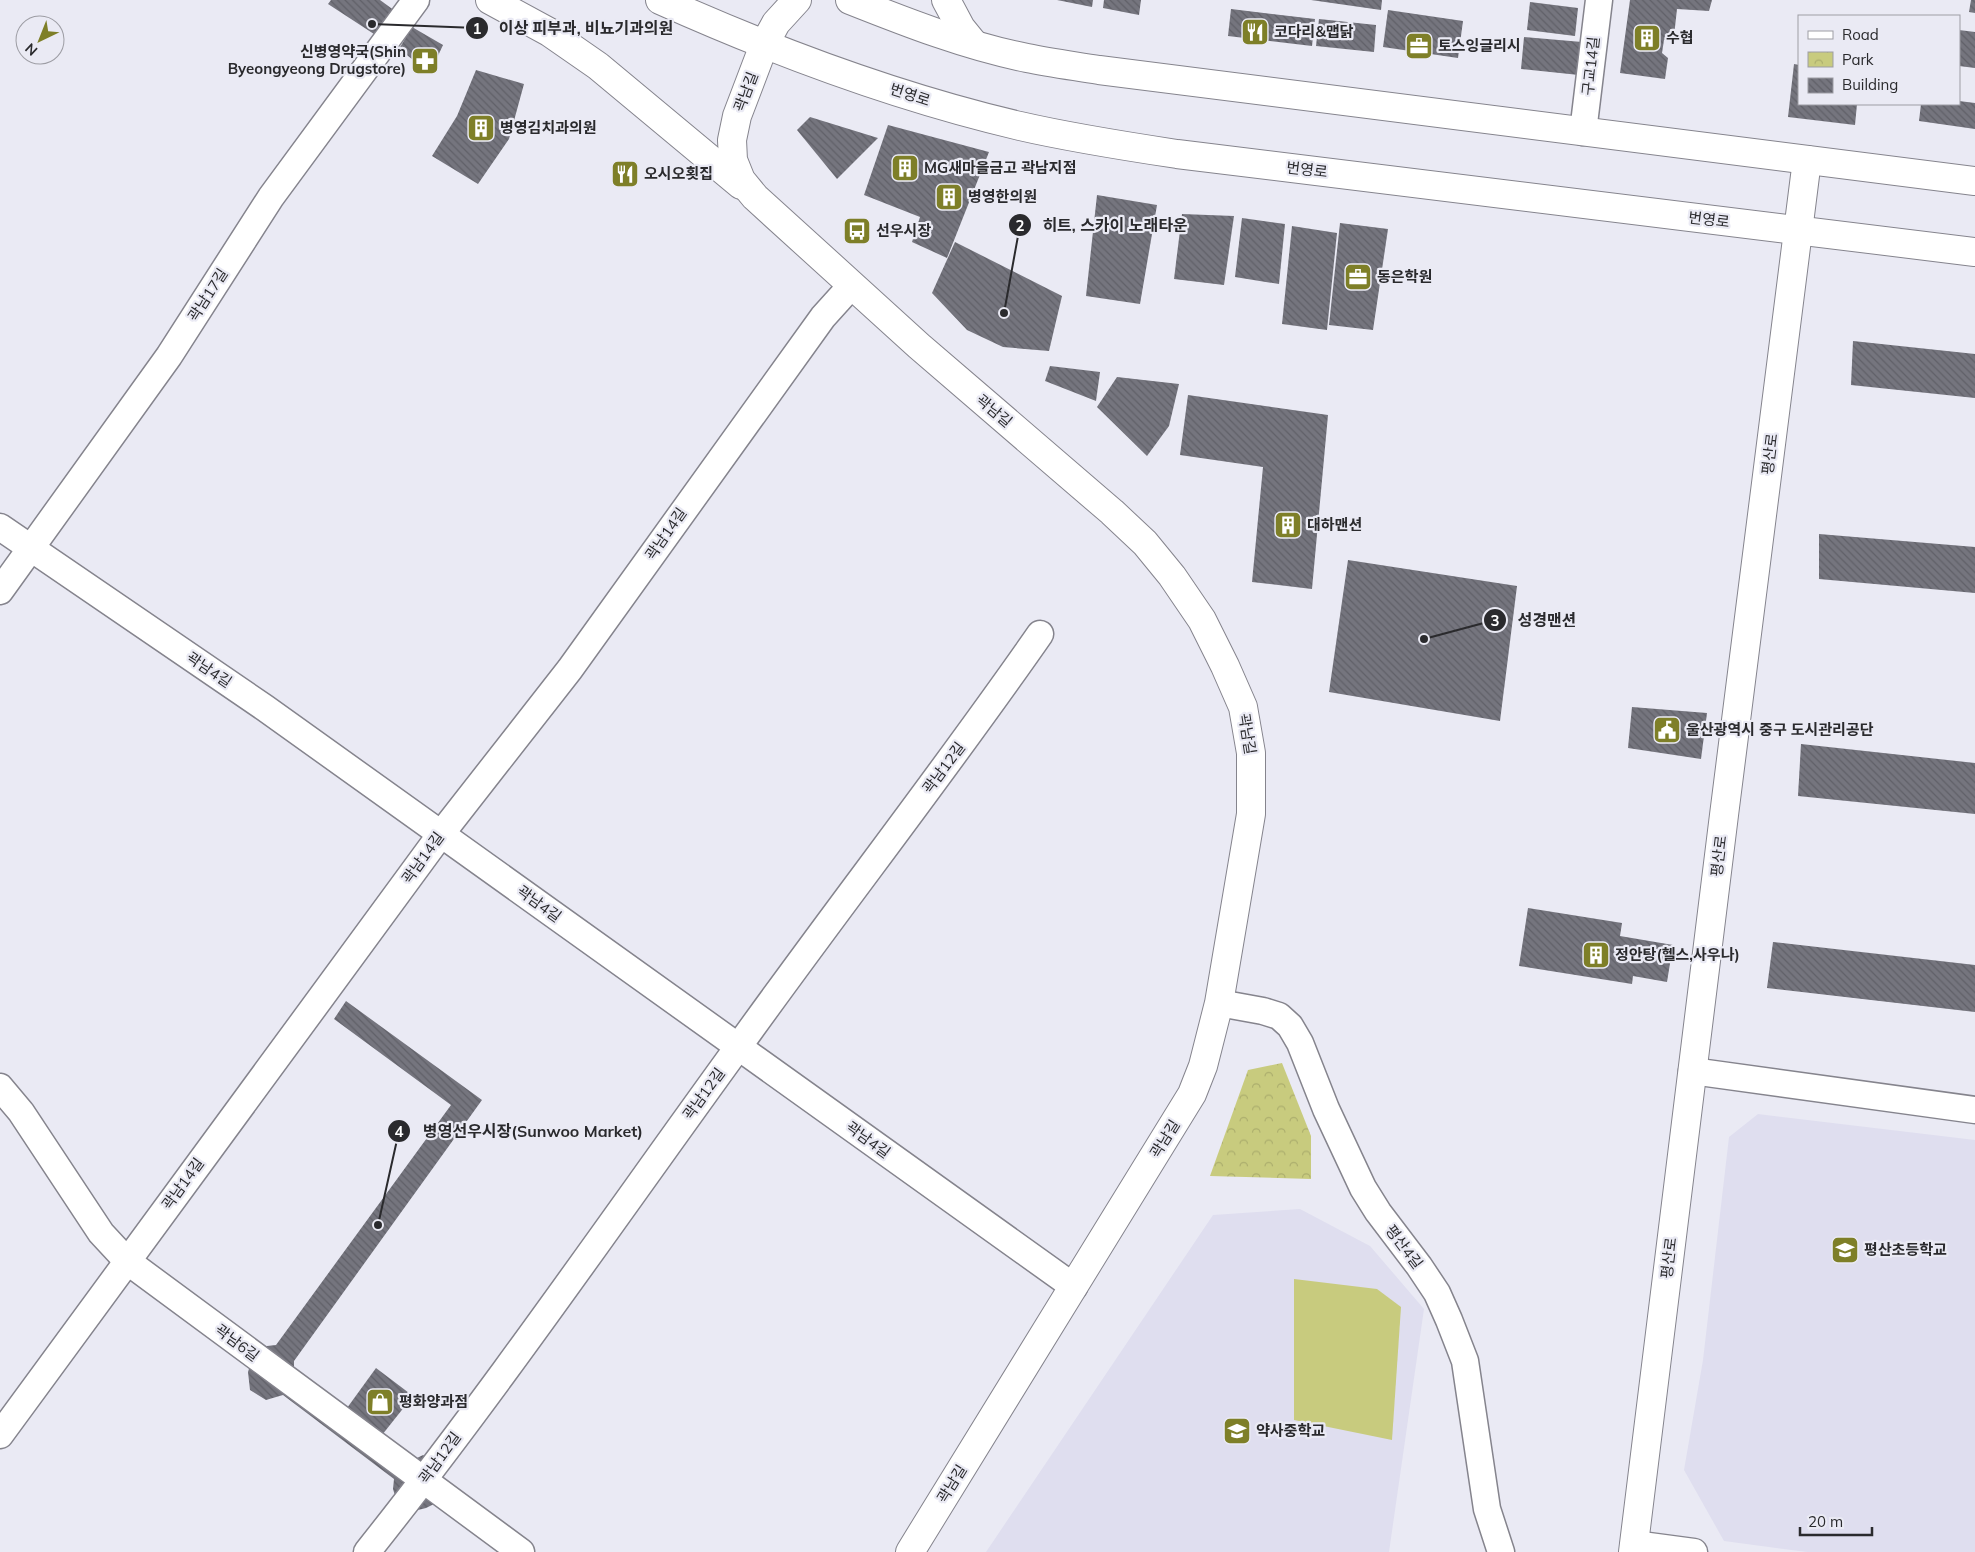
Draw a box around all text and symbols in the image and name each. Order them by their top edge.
callout: 이상 피부과, 비뇨기과의원 [464,13,684,44]
north arrow [15,15,65,65]
legend [1798,15,1960,105]
restaurant icon: 코다리&맵닭 [1240,17,1270,47]
text: 이상 피부과, 비뇨기과의원 [499,18,673,38]
text: 1 [472,19,482,38]
place label: 코다리&맵닭 [1274,22,1354,41]
building icon: 수협 [1632,23,1662,53]
text: Road [1842,25,1879,44]
place label: 수협 [1666,28,1694,47]
office icon: 토스잉글리시 [1404,31,1434,61]
street label: 구교14길 [1578,35,1603,96]
place label: 토스잉글리시 [1438,36,1521,55]
text: N [21,39,41,60]
place label: 신병영약국(Shin Byeongyeong Drugstore) [228,42,406,78]
pharmacy icon: 신병영약국(Shin Byeongyeong Drugstore) [410,46,440,76]
text: Park [1842,50,1874,69]
street label: 곽남길 [729,69,762,115]
text: Building [1842,75,1898,94]
street label: 번영로 [888,79,933,110]
building icon: 병영김치과의원 [466,113,496,143]
place label: 병영김치과의원 [500,118,597,137]
building icon: MG새마을금고 곽남지점 [890,153,920,183]
place label: MG새마을금고 곽남지점 [924,158,1076,177]
street label: 번영로 [1285,158,1329,181]
restaurant icon: 오시오횟집 [610,159,640,189]
place label: 오시오횟집 [644,164,713,183]
building icon: 병영한의원 [934,182,964,212]
place label: 병영한의원 [968,187,1037,206]
street label: 번영로 [1687,208,1731,231]
callout: 히트, 스카이 노래타운 [1008,210,1198,241]
text: 히트, 스카이 노래타운 [1042,215,1188,235]
bus stop icon: 선우시장 [842,216,872,246]
text: 2 [1015,216,1025,235]
place label: 선우시장 [876,221,931,240]
office icon: 동은학원 [1343,262,1373,292]
street label: 곽남17길 [183,265,232,325]
place label: 동은학원 [1377,267,1432,286]
street label: 곽남길 [972,390,1016,431]
street label: 평산로 [1758,432,1781,476]
street label: 곽남14길 [641,504,690,563]
building icon: 대하맨션 [1273,510,1303,540]
place label: 대하맨션 [1307,515,1362,534]
callout: 성경맨션 [1482,605,1586,636]
text: 성경맨션 [1518,610,1576,630]
text: 3 [1490,611,1500,630]
street label: 곽남4길 [183,648,235,692]
street label: 곽남길 [1235,712,1260,756]
public building icon: 울산광역시 중구 도시관리공단 [1652,715,1682,745]
place label: 울산광역시 중구 도시관리공단 [1686,720,1874,739]
street label: 곽남12길 [918,738,969,797]
street label: 곽남14길 [397,828,448,887]
street label: 평산로 [1707,834,1730,878]
street label: 곽남4길 [513,881,565,926]
building icon: 정안탕(헬스,사우나) [1581,940,1611,970]
place label: 정안탕(헬스,사우나) [1615,945,1740,964]
street label: 곽남12길 [678,1064,729,1123]
callout: 병영선우시장(Sunwoo Market) [387,1116,653,1147]
street label: 곽남길 [1146,1116,1184,1161]
street label: 곽남4길 [842,1117,894,1162]
text: 병영선우시장(Sunwoo Market) [423,1121,643,1141]
text: 4 [394,1122,404,1141]
street label: 곽남14길 [157,1154,208,1213]
street label: 평산4길 [1382,1221,1427,1273]
school or university icon: 평산초등학교 [1830,1235,1860,1265]
street label: 평산로 [1657,1236,1680,1280]
place label: 평산초등학교 [1864,1240,1947,1259]
street label: 곽남6길 [211,1320,263,1365]
shop icon: 평화양과점 [365,1387,395,1417]
place label: 평화양과점 [399,1392,468,1411]
school or university icon: 약사중학교 [1222,1416,1252,1446]
place label: 약사중학교 [1256,1421,1325,1440]
street label: 곽남12길 [414,1428,465,1487]
street label: 곽남길 [933,1461,971,1506]
scale bar [1800,1504,1872,1536]
text: 20 m [1808,1512,1843,1531]

